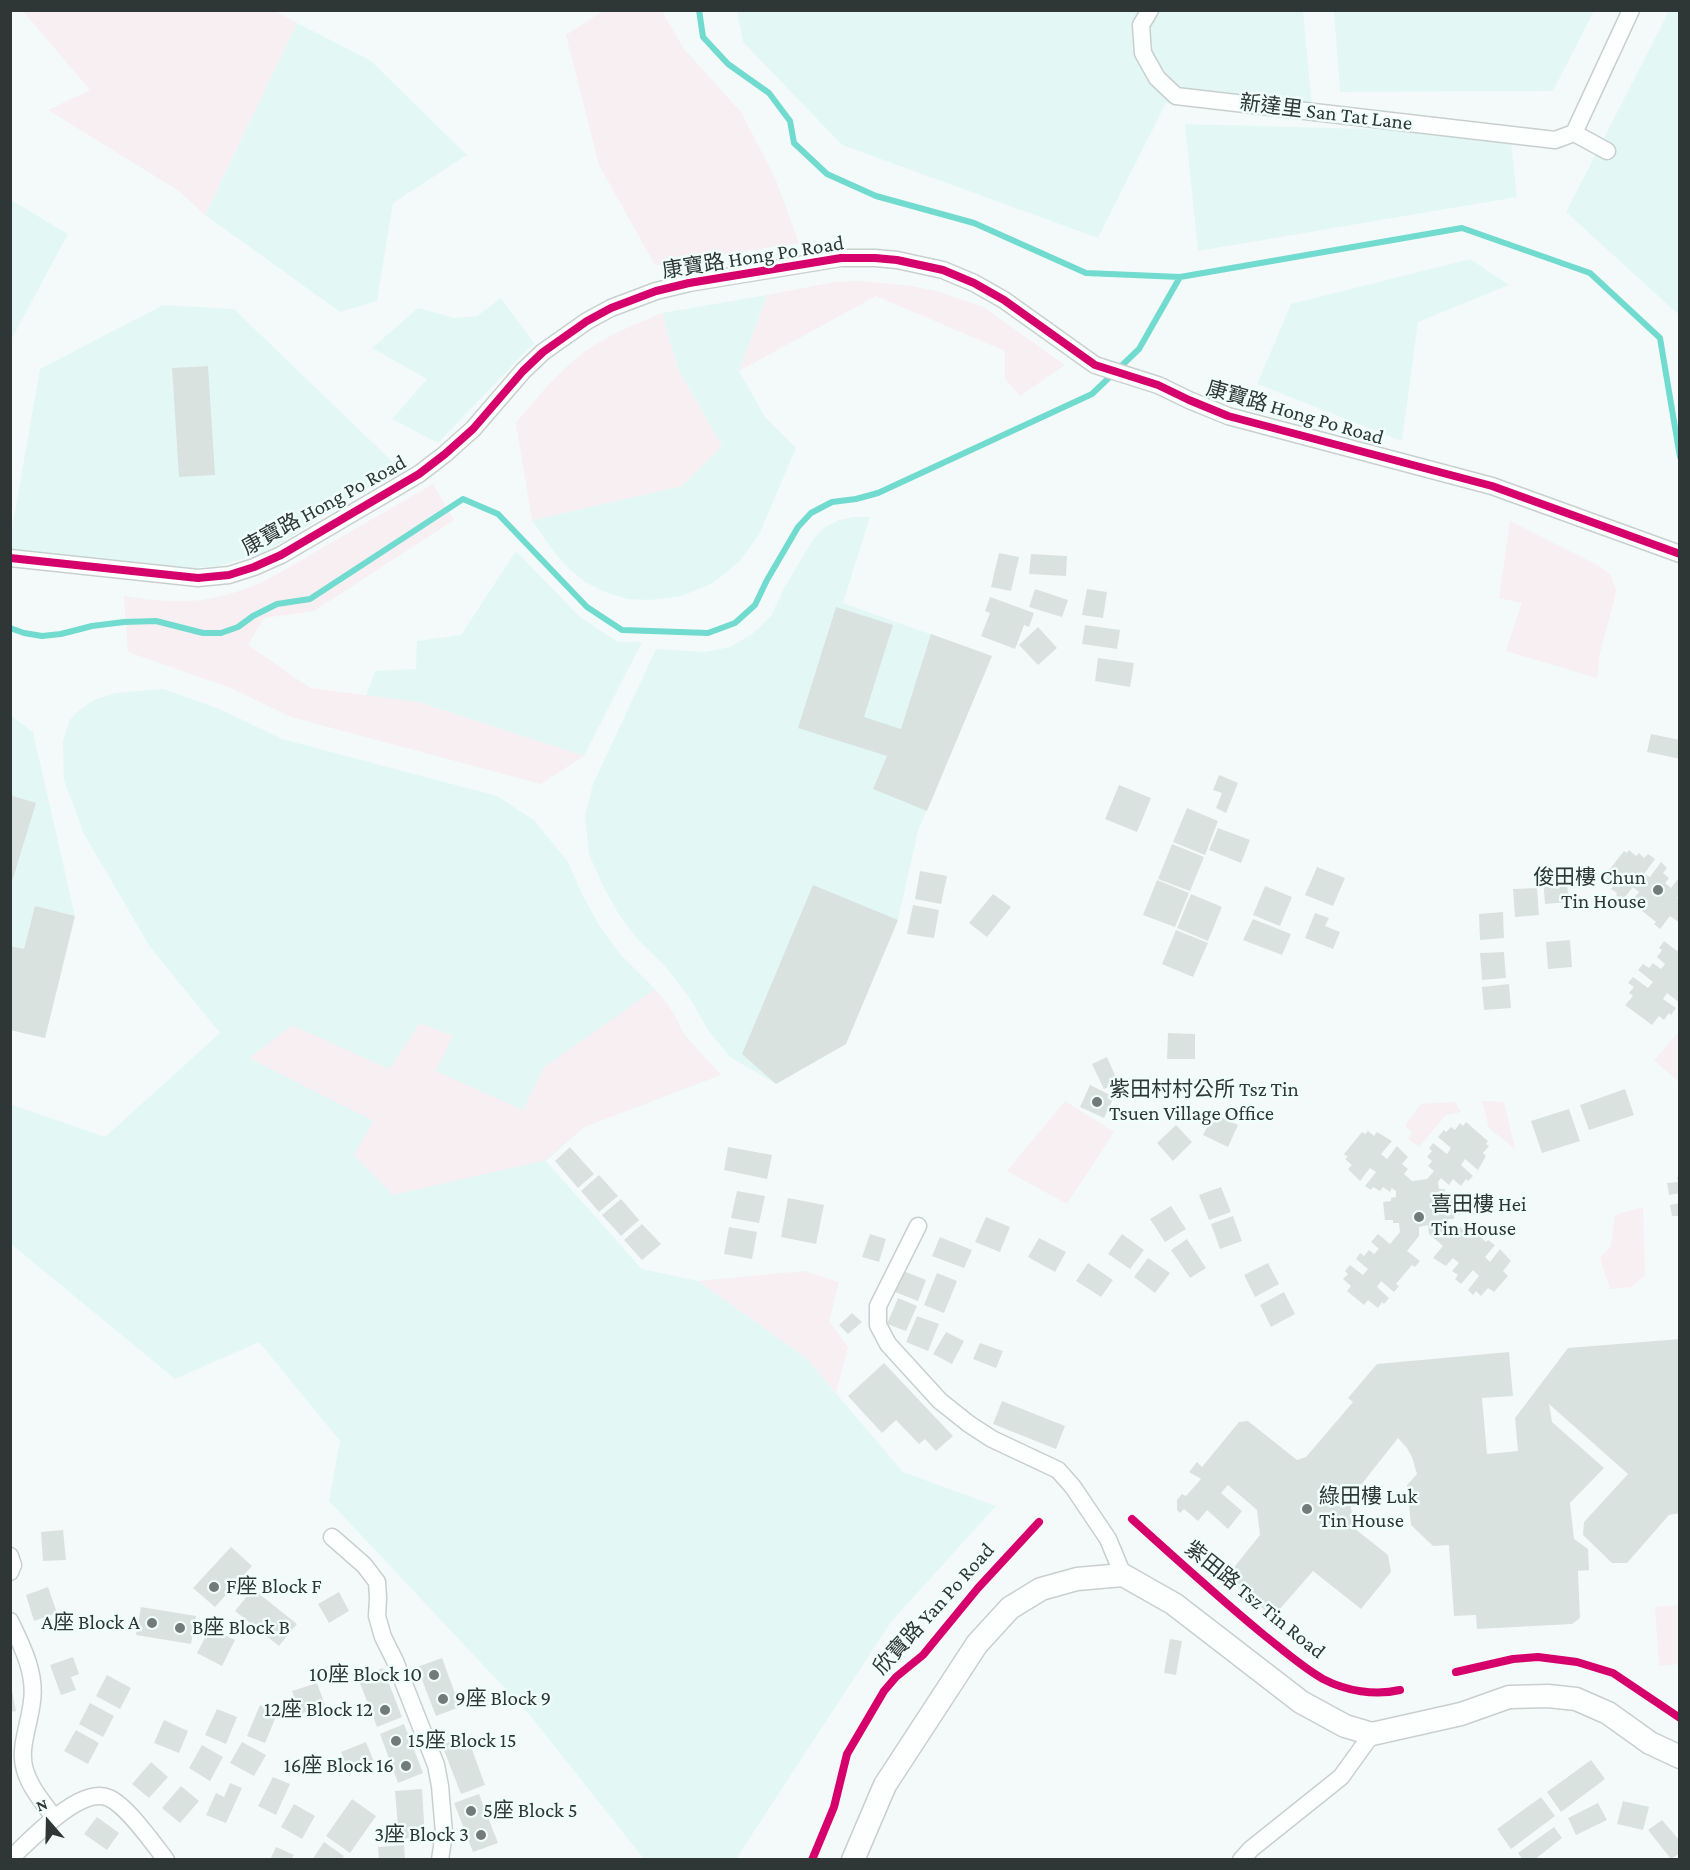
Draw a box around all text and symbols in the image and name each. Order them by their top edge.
street label: 新達里 San Tat Lane [1238,90,1414,136]
street label: 康寶路 Hong Po Road [660,230,846,284]
street label: 康寶路 Hong Po Road [1203,376,1387,450]
street label: 康寶路 Hong Po Road [238,449,410,561]
place label: 俊田樓 Chun Tin House [1533,865,1646,915]
marker: 俊田樓 Chun Tin House [1651,883,1665,897]
place label: 紫田村村公所 Tsz Tin Tsuen Village Office [1109,1077,1299,1127]
marker: 紫田村村公所 Tsz Tin Tsuen Village Office [1090,1095,1104,1109]
place label: 喜田樓 Hei Tin House [1431,1192,1526,1242]
marker: 喜田樓 Hei Tin House [1412,1210,1426,1224]
place label: 綠田樓 Luk Tin House [1319,1484,1417,1534]
marker: 綠田樓 Luk Tin House [1300,1502,1314,1516]
street label: 紫田路 Tsz Tin Road [1180,1536,1330,1664]
street label: 欣寶路 Yan Po Road [868,1538,1000,1680]
place label: F座 Block F [226,1574,322,1600]
marker: F座 Block F [207,1580,221,1594]
place label: A座 Block A [41,1610,140,1636]
place label: B座 Block B [192,1615,290,1641]
marker: A座 Block A [145,1616,159,1630]
marker: B座 Block B [173,1621,187,1635]
place label: 10座 Block 10 [309,1662,422,1688]
marker: 10座 Block 10 [427,1668,441,1682]
place label: 9座 Block 9 [455,1686,551,1712]
marker: 9座 Block 9 [436,1692,450,1706]
place label: 12座 Block 12 [264,1697,373,1723]
marker: 12座 Block 12 [378,1703,392,1717]
place label: 15座 Block 15 [408,1728,517,1754]
marker: 15座 Block 15 [389,1734,403,1748]
place label: 16座 Block 16 [284,1753,394,1779]
marker: 16座 Block 16 [399,1759,413,1773]
north arrow [18,1792,78,1852]
text: N [34,1795,50,1814]
place label: 5座 Block 5 [483,1798,578,1824]
marker: 5座 Block 5 [464,1804,478,1818]
place label: 3座 Block 3 [374,1822,469,1848]
marker: 3座 Block 3 [474,1828,488,1842]

